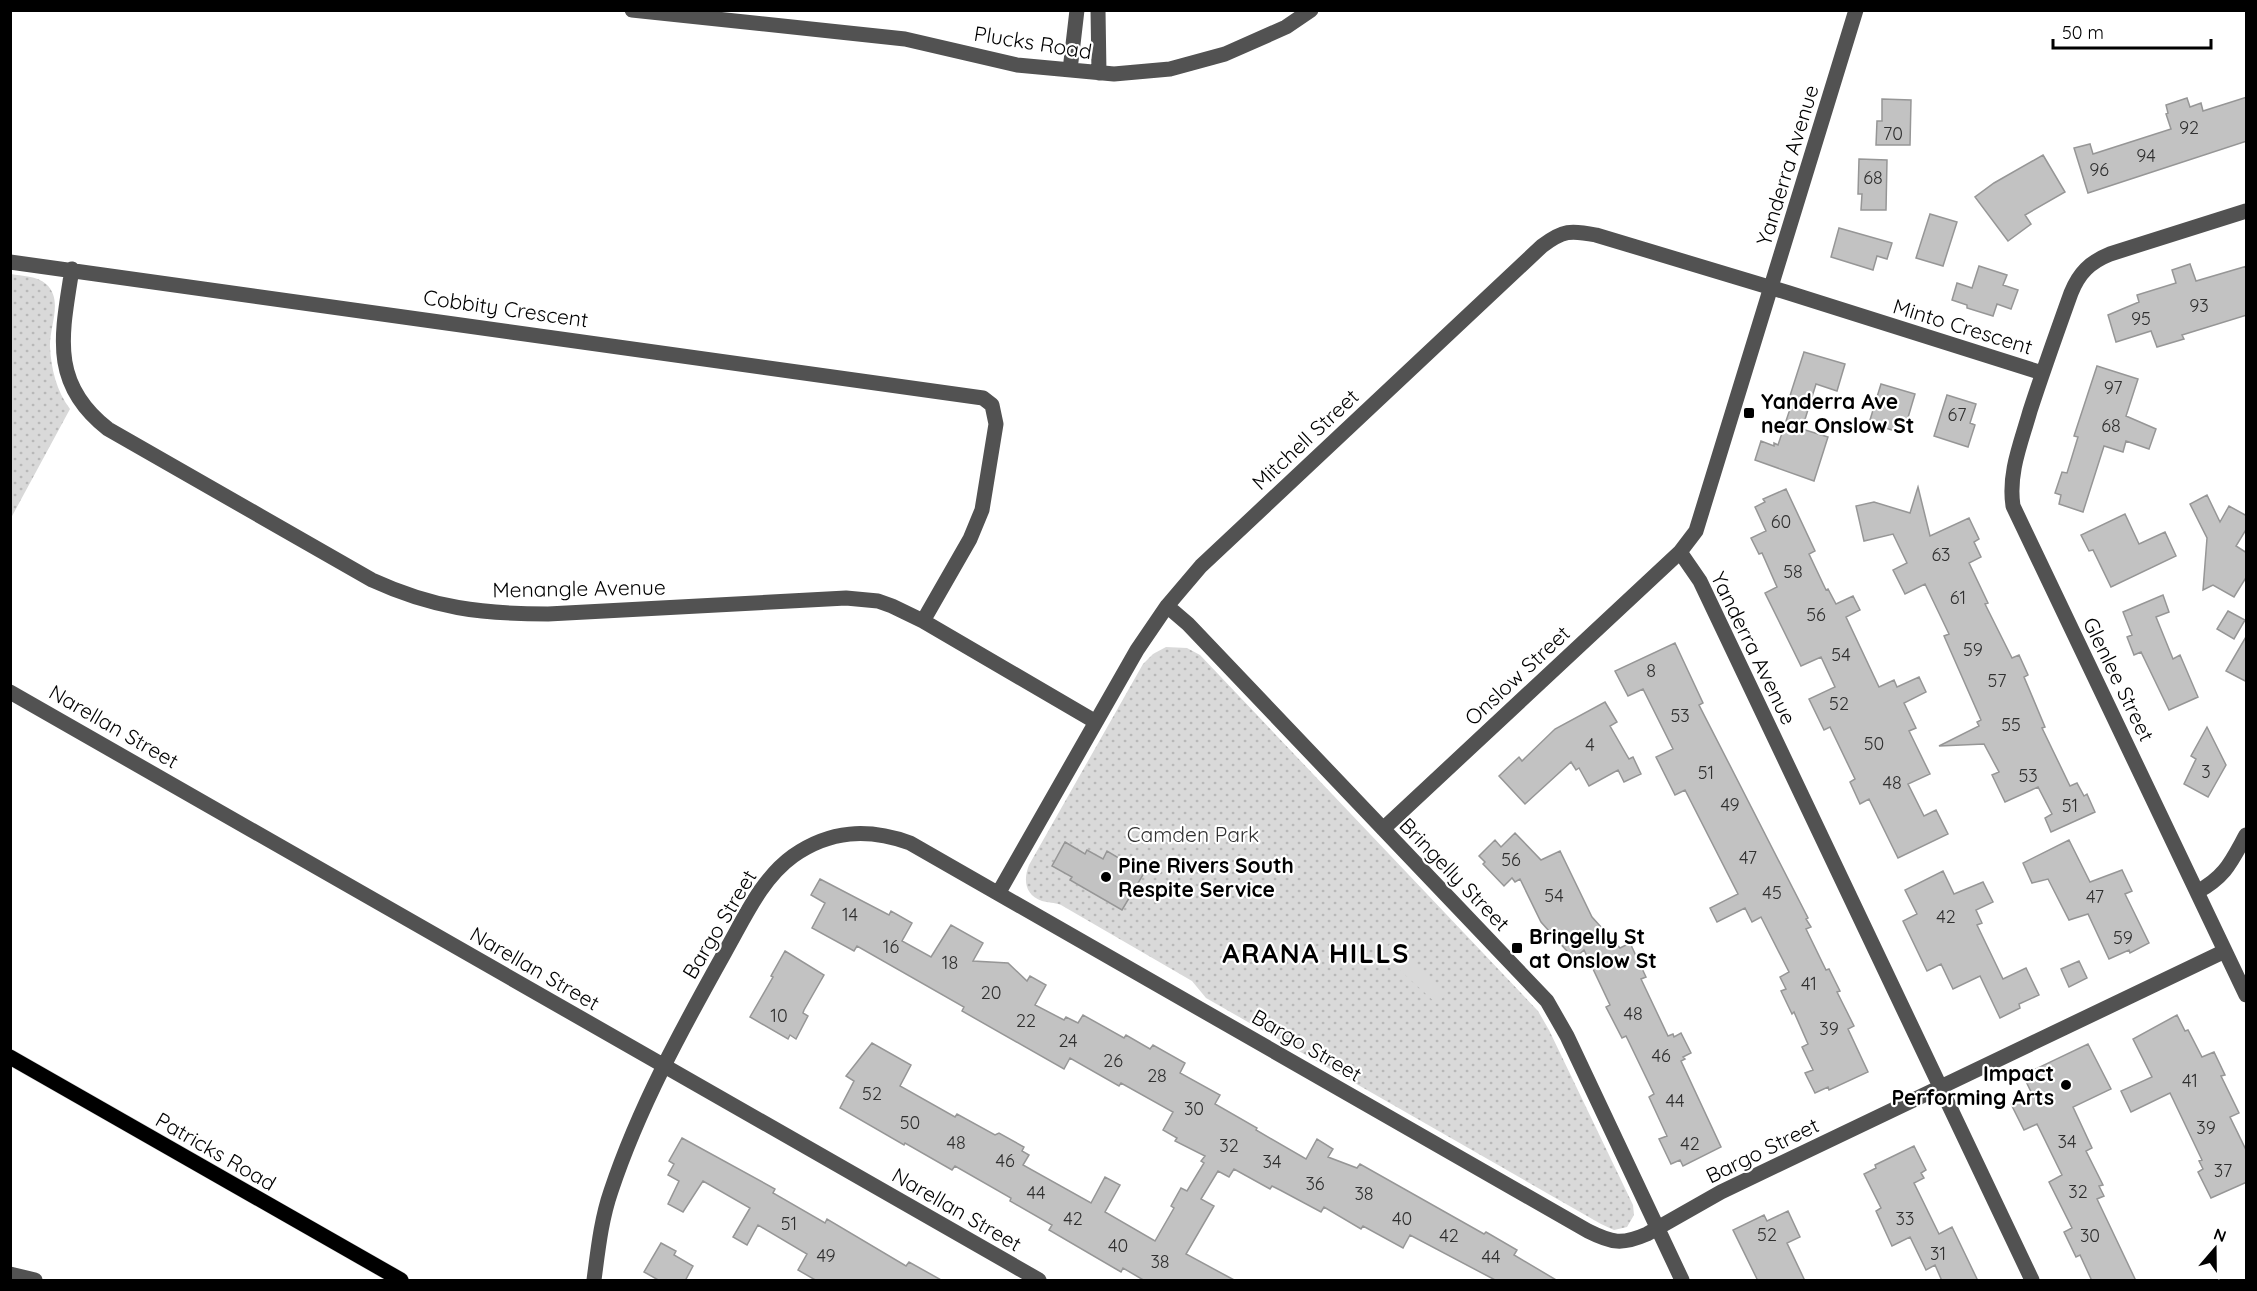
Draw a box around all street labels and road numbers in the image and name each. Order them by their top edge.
street label: Plucks Road [972,20,1094,64]
street label: Yanderra Avenue [1750,81,1824,249]
street label: Cobbity Crescent [422,284,590,332]
street label: Minto Crescent [1890,292,2036,360]
street label: Mitchell Street [1246,383,1364,495]
street label: Yanderra Avenue [1706,567,1802,729]
street label: Menangle Avenue [492,573,666,603]
street label: Glenlee Street [2078,613,2160,745]
street label: Onslow Street [1459,620,1575,730]
street label: Narellan Street [45,678,183,774]
street label: Bringelly Street [1394,812,1516,936]
street label: Bargo Street [676,865,762,983]
street label: Narellan Street [466,920,604,1016]
street label: Bargo Street [1247,1003,1367,1087]
street label: Patricks Road [151,1106,281,1196]
street label: Bargo Street [1701,1111,1823,1189]
street label: Narellan Street [888,1161,1026,1257]

